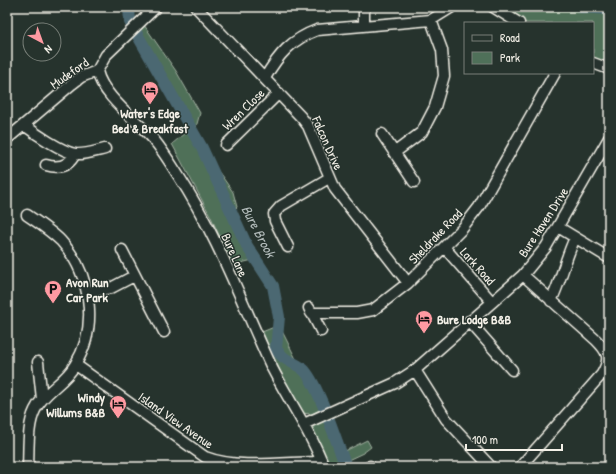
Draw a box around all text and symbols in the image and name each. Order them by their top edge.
north arrow [22,22,62,62]
legend [464,22,594,74]
text: Road [500,29,520,46]
text: N [42,42,55,57]
text: Park [500,49,520,66]
street label: Mudeford [46,53,92,93]
hotel icon: Water's Edge Bed & Breakfast [140,80,160,105]
street label: Wren Close [218,84,268,134]
place label: Water's Edge Bed & Breakfast [112,104,189,137]
street label: Falcon Drive [308,112,348,173]
street label: Bure Haven Drive [514,184,572,260]
water label: Bure Brook [237,202,281,261]
street label: Sheldrake Road [404,205,466,267]
street label: Bure Lane [217,230,253,280]
street label: Lark Road [456,243,500,289]
place label: Avon Run Car Park [66,273,109,306]
parking icon: Avon Run Car Park [43,279,63,304]
hotel icon: Bure Lodge B&B [414,309,434,334]
place label: Bure Lodge B&B [437,310,512,329]
street label: Island View Avenue [135,387,217,453]
place label: Windy Willums B&B [46,388,105,421]
hotel icon: Windy Willums B&B [108,394,128,419]
scale bar [466,426,562,452]
text: 100 m [472,431,498,448]

